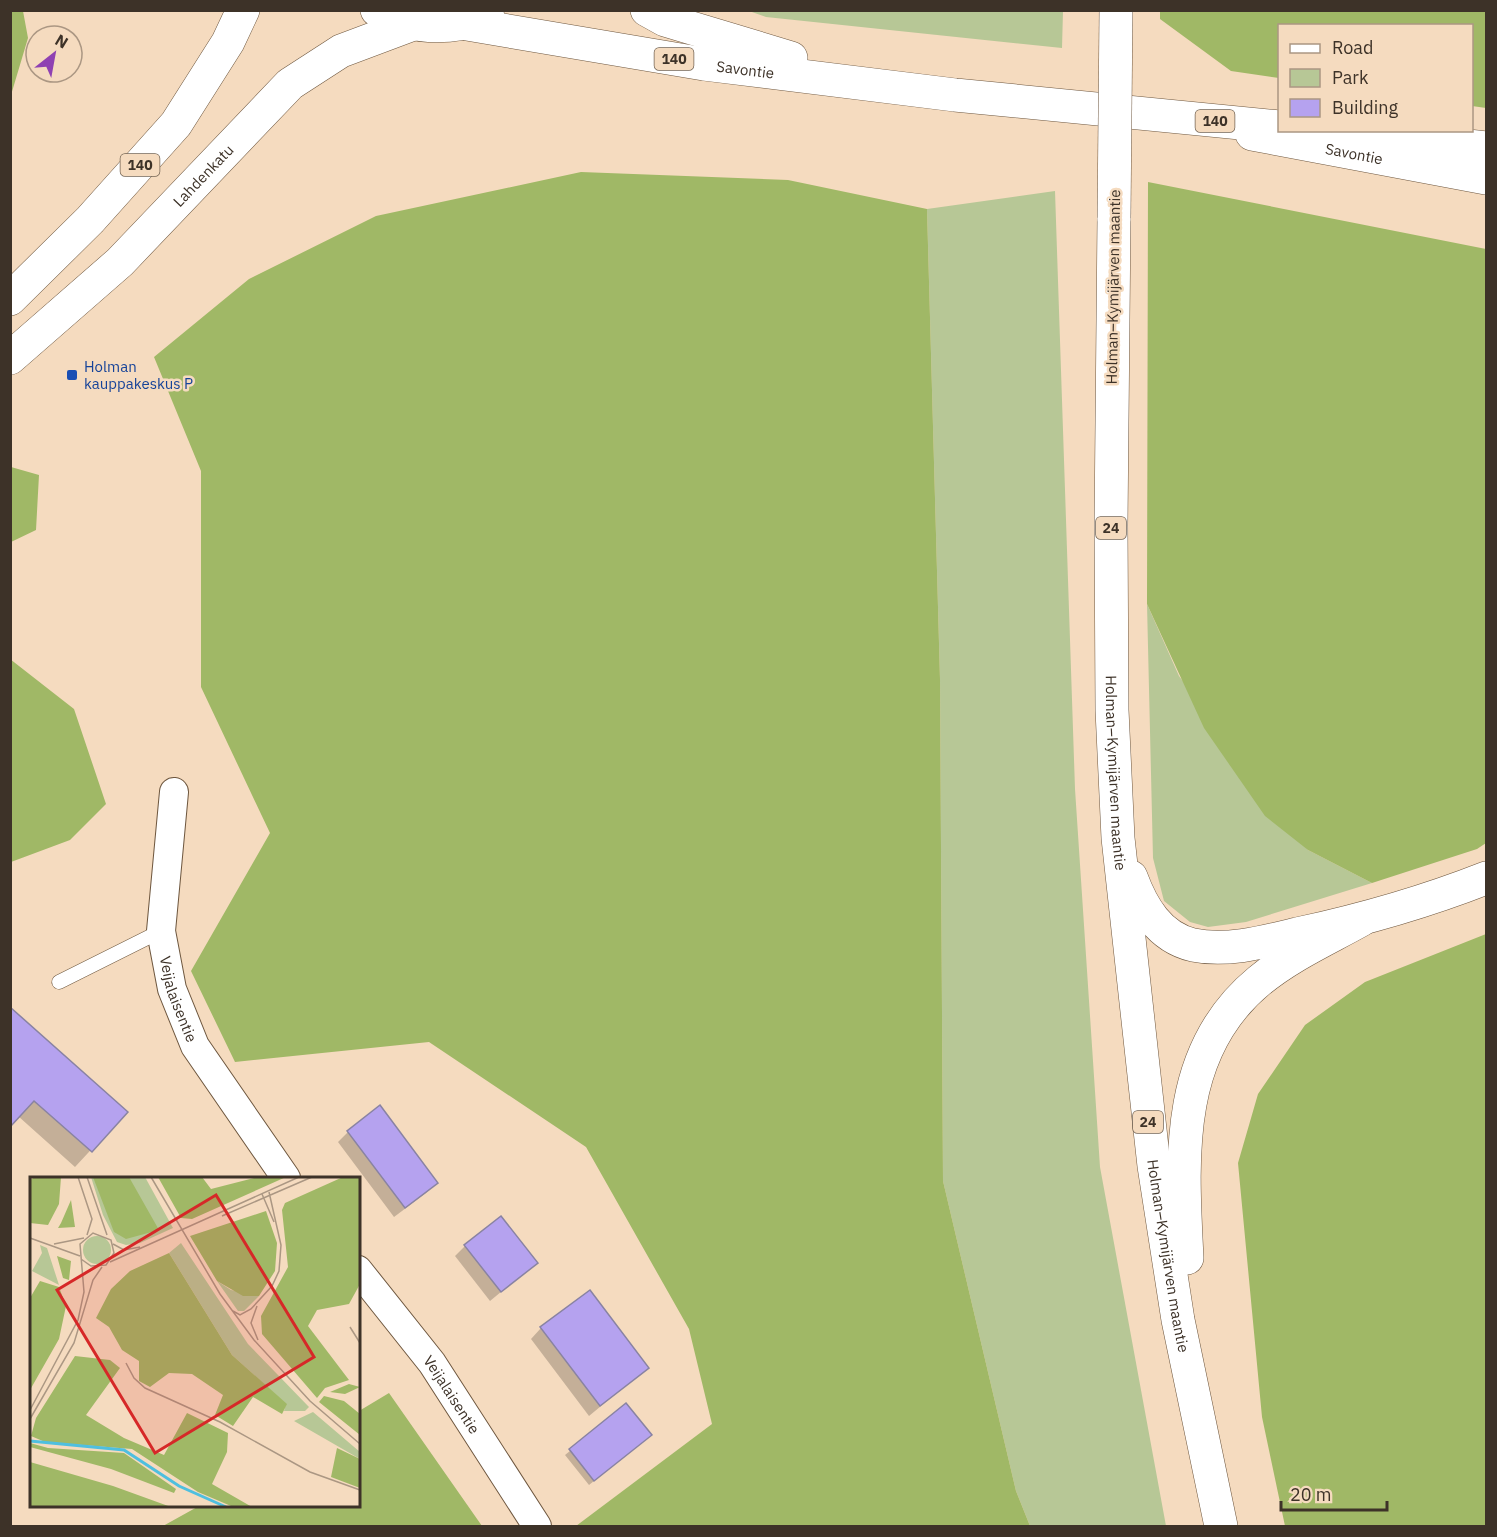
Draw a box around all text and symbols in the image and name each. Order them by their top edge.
north arrow [24,24,84,84]
legend [1278,24,1473,132]
text: N [52,30,72,53]
text: Road [1332,36,1373,59]
road number: 140 [654,48,694,70]
street label: Savontie [715,56,775,82]
text: Park [1332,66,1369,89]
text: Building [1332,96,1399,119]
road number: 140 [1196,110,1234,132]
street label: Savontie [1324,139,1385,168]
street label: Lahdenkatu [169,140,237,210]
road number: 140 [120,154,160,176]
street label: Holman–Kymijärven maantie [1102,189,1124,385]
place label: Holman kauppakeskus P [84,357,193,393]
marker: Holman kauppakeskus P [65,368,79,382]
road number: 24 [1096,517,1126,539]
street label: Holman–Kymijärven maantie [1102,675,1131,871]
street label: Veijalaisentie [156,954,202,1045]
road number: 24 [1133,1111,1163,1133]
street label: Holman–Kymijärven maantie [1144,1158,1194,1354]
inset map [30,1177,360,1507]
street label: Veijalaisentie [420,1351,484,1437]
scale bar [1281,1474,1388,1512]
text: 20 m [1290,1483,1332,1506]

